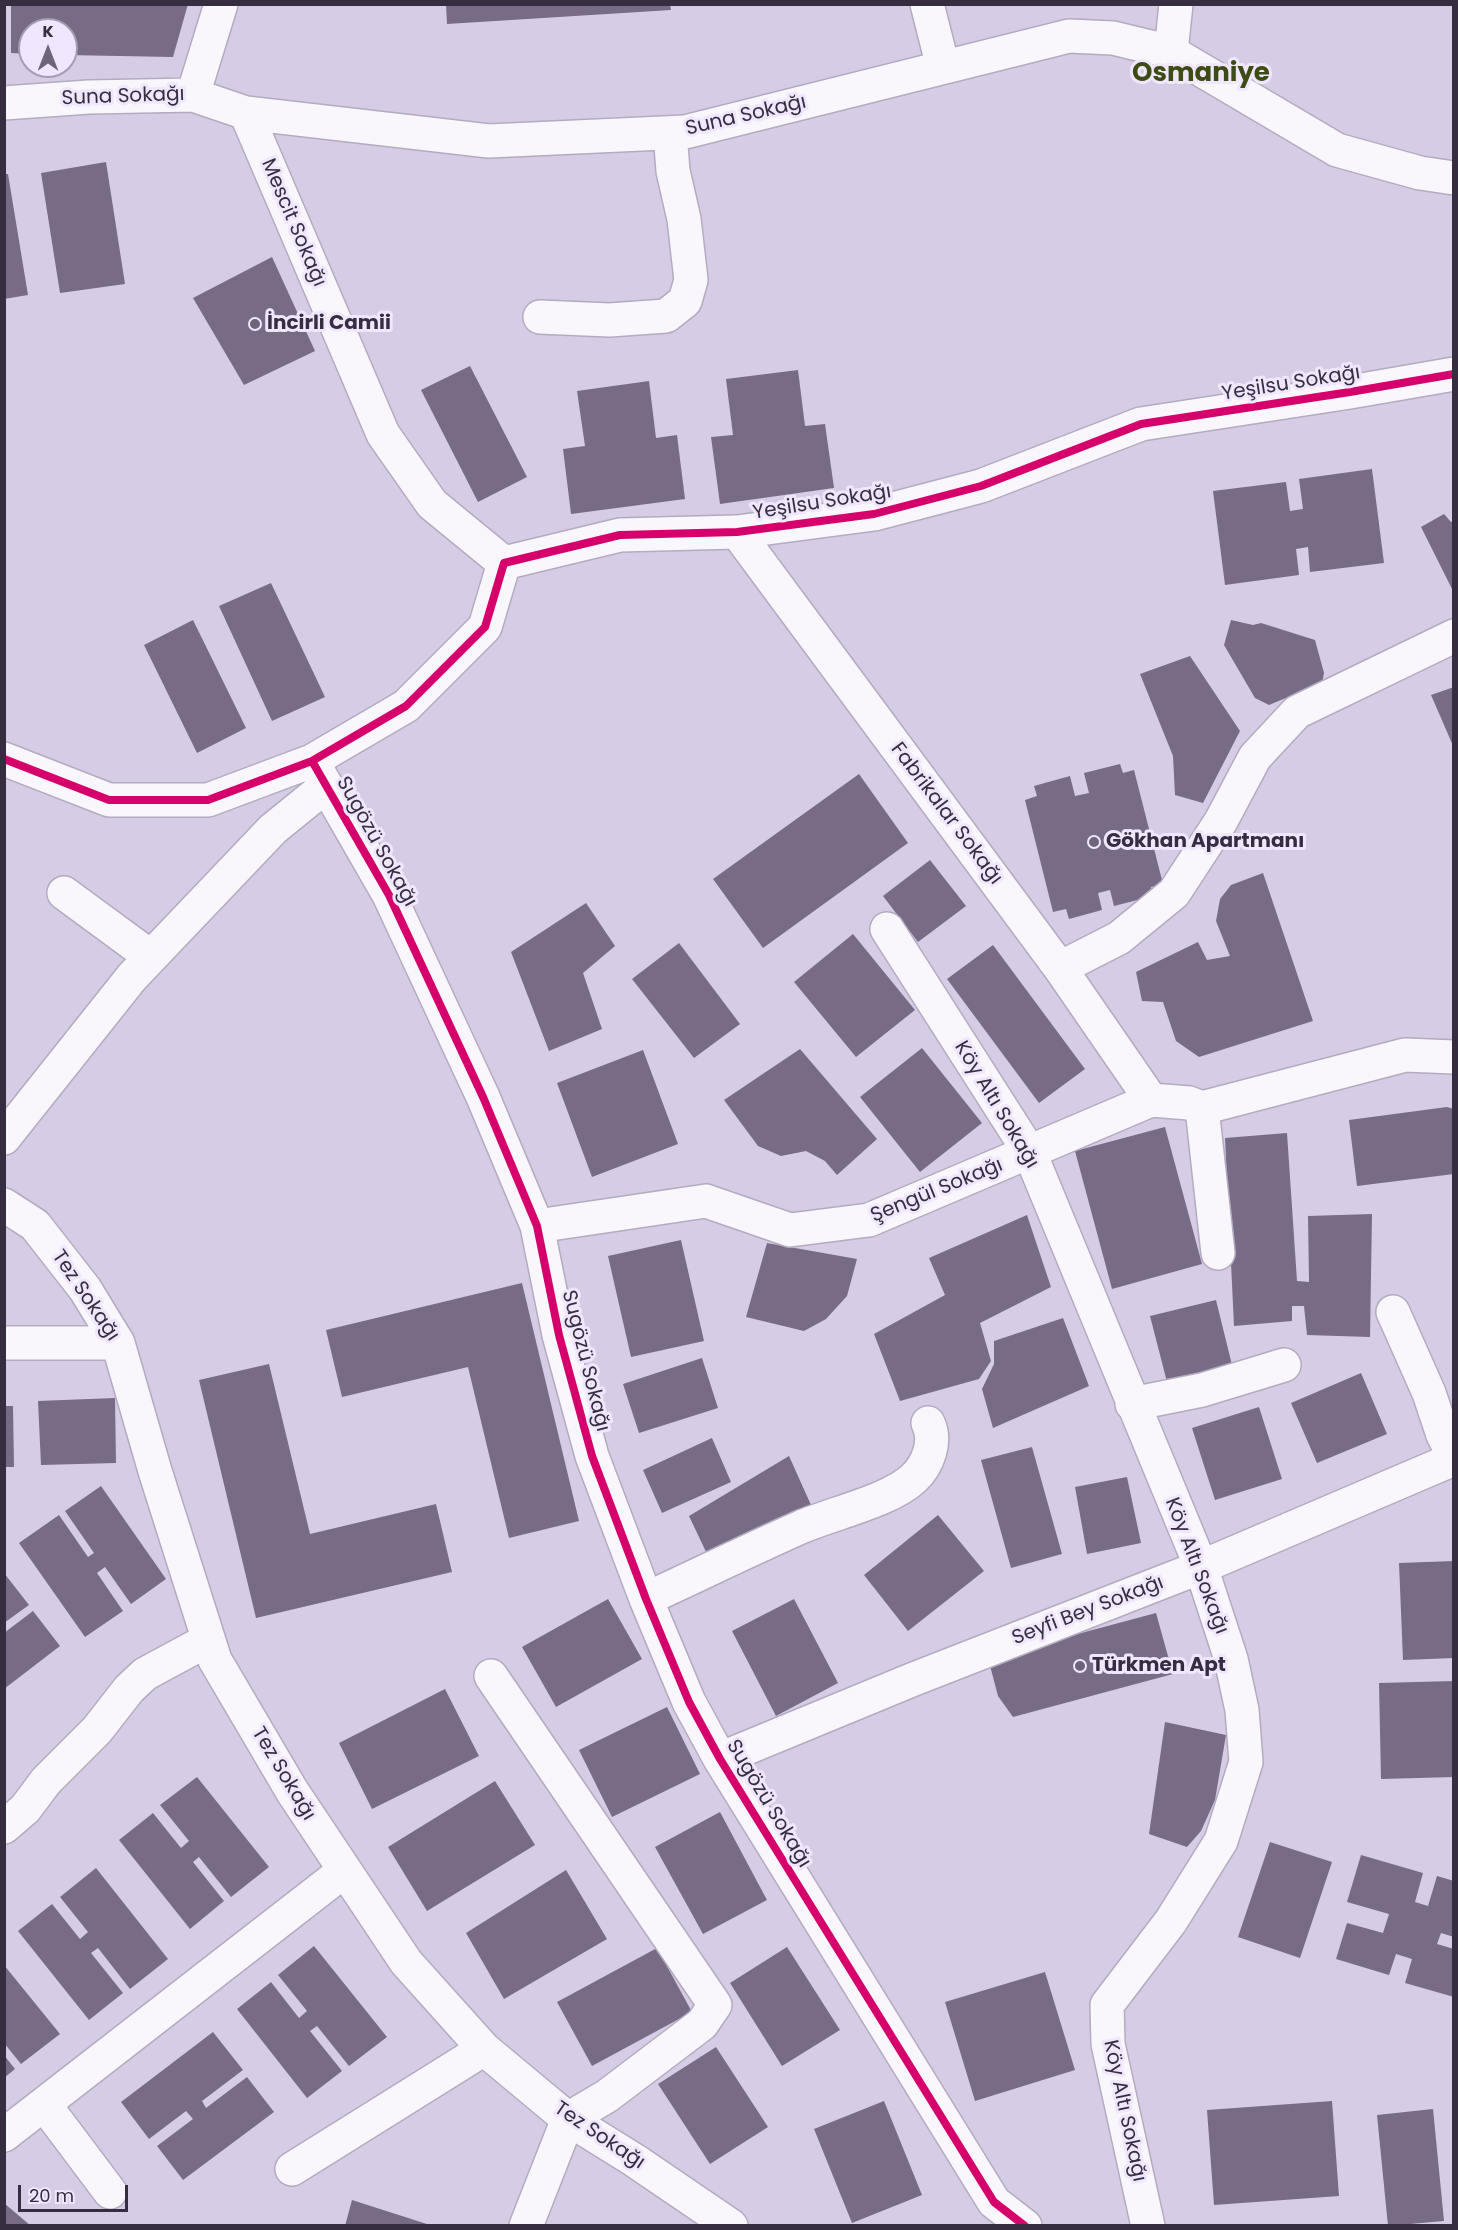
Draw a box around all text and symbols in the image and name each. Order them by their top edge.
north arrow [18,18,78,78]
text: K [42,20,54,43]
district label: Osmaniye [1132,58,1270,90]
street label: Suna Sokağı [61,83,185,111]
street label: Suna Sokağı [683,90,809,142]
street label: Mescit Sokağı [255,155,331,291]
place label: İncirli Camii [267,312,391,336]
marker: İncirli Camii [248,317,262,331]
street label: Yeşilsu Sokağı [1220,361,1362,407]
street label: Yeşilsu Sokağı [751,480,893,526]
street label: Fabrikalar Sokağı [885,738,1007,890]
street label: Sugözü Sokağı [330,773,422,911]
place label: Gökhan Apartmanı [1106,830,1304,854]
marker: Gökhan Apartmanı [1087,835,1101,849]
street label: Köy Altı Sokağı [949,1037,1043,1173]
street label: Şengül Sokağı [867,1154,1007,1228]
street label: Tez Sokağı [46,1246,124,1346]
street label: Sugözü Sokağı [556,1288,614,1434]
street label: Köy Altı Sokağı [1159,1494,1233,1638]
street label: Seyfi Bey Sokağı [1009,1571,1167,1651]
place label: Türkmen Apt [1092,1654,1226,1678]
marker: Türkmen Apt [1073,1659,1087,1673]
street label: Tez Sokağı [246,1723,320,1825]
street label: Sugözü Sokağı [720,1736,816,1872]
street label: Köy Altı Sokağı [1097,2038,1151,2184]
street label: Tez Sokağı [549,2097,649,2175]
scale bar [21,2173,130,2211]
text: 20 m [29,2183,74,2208]

